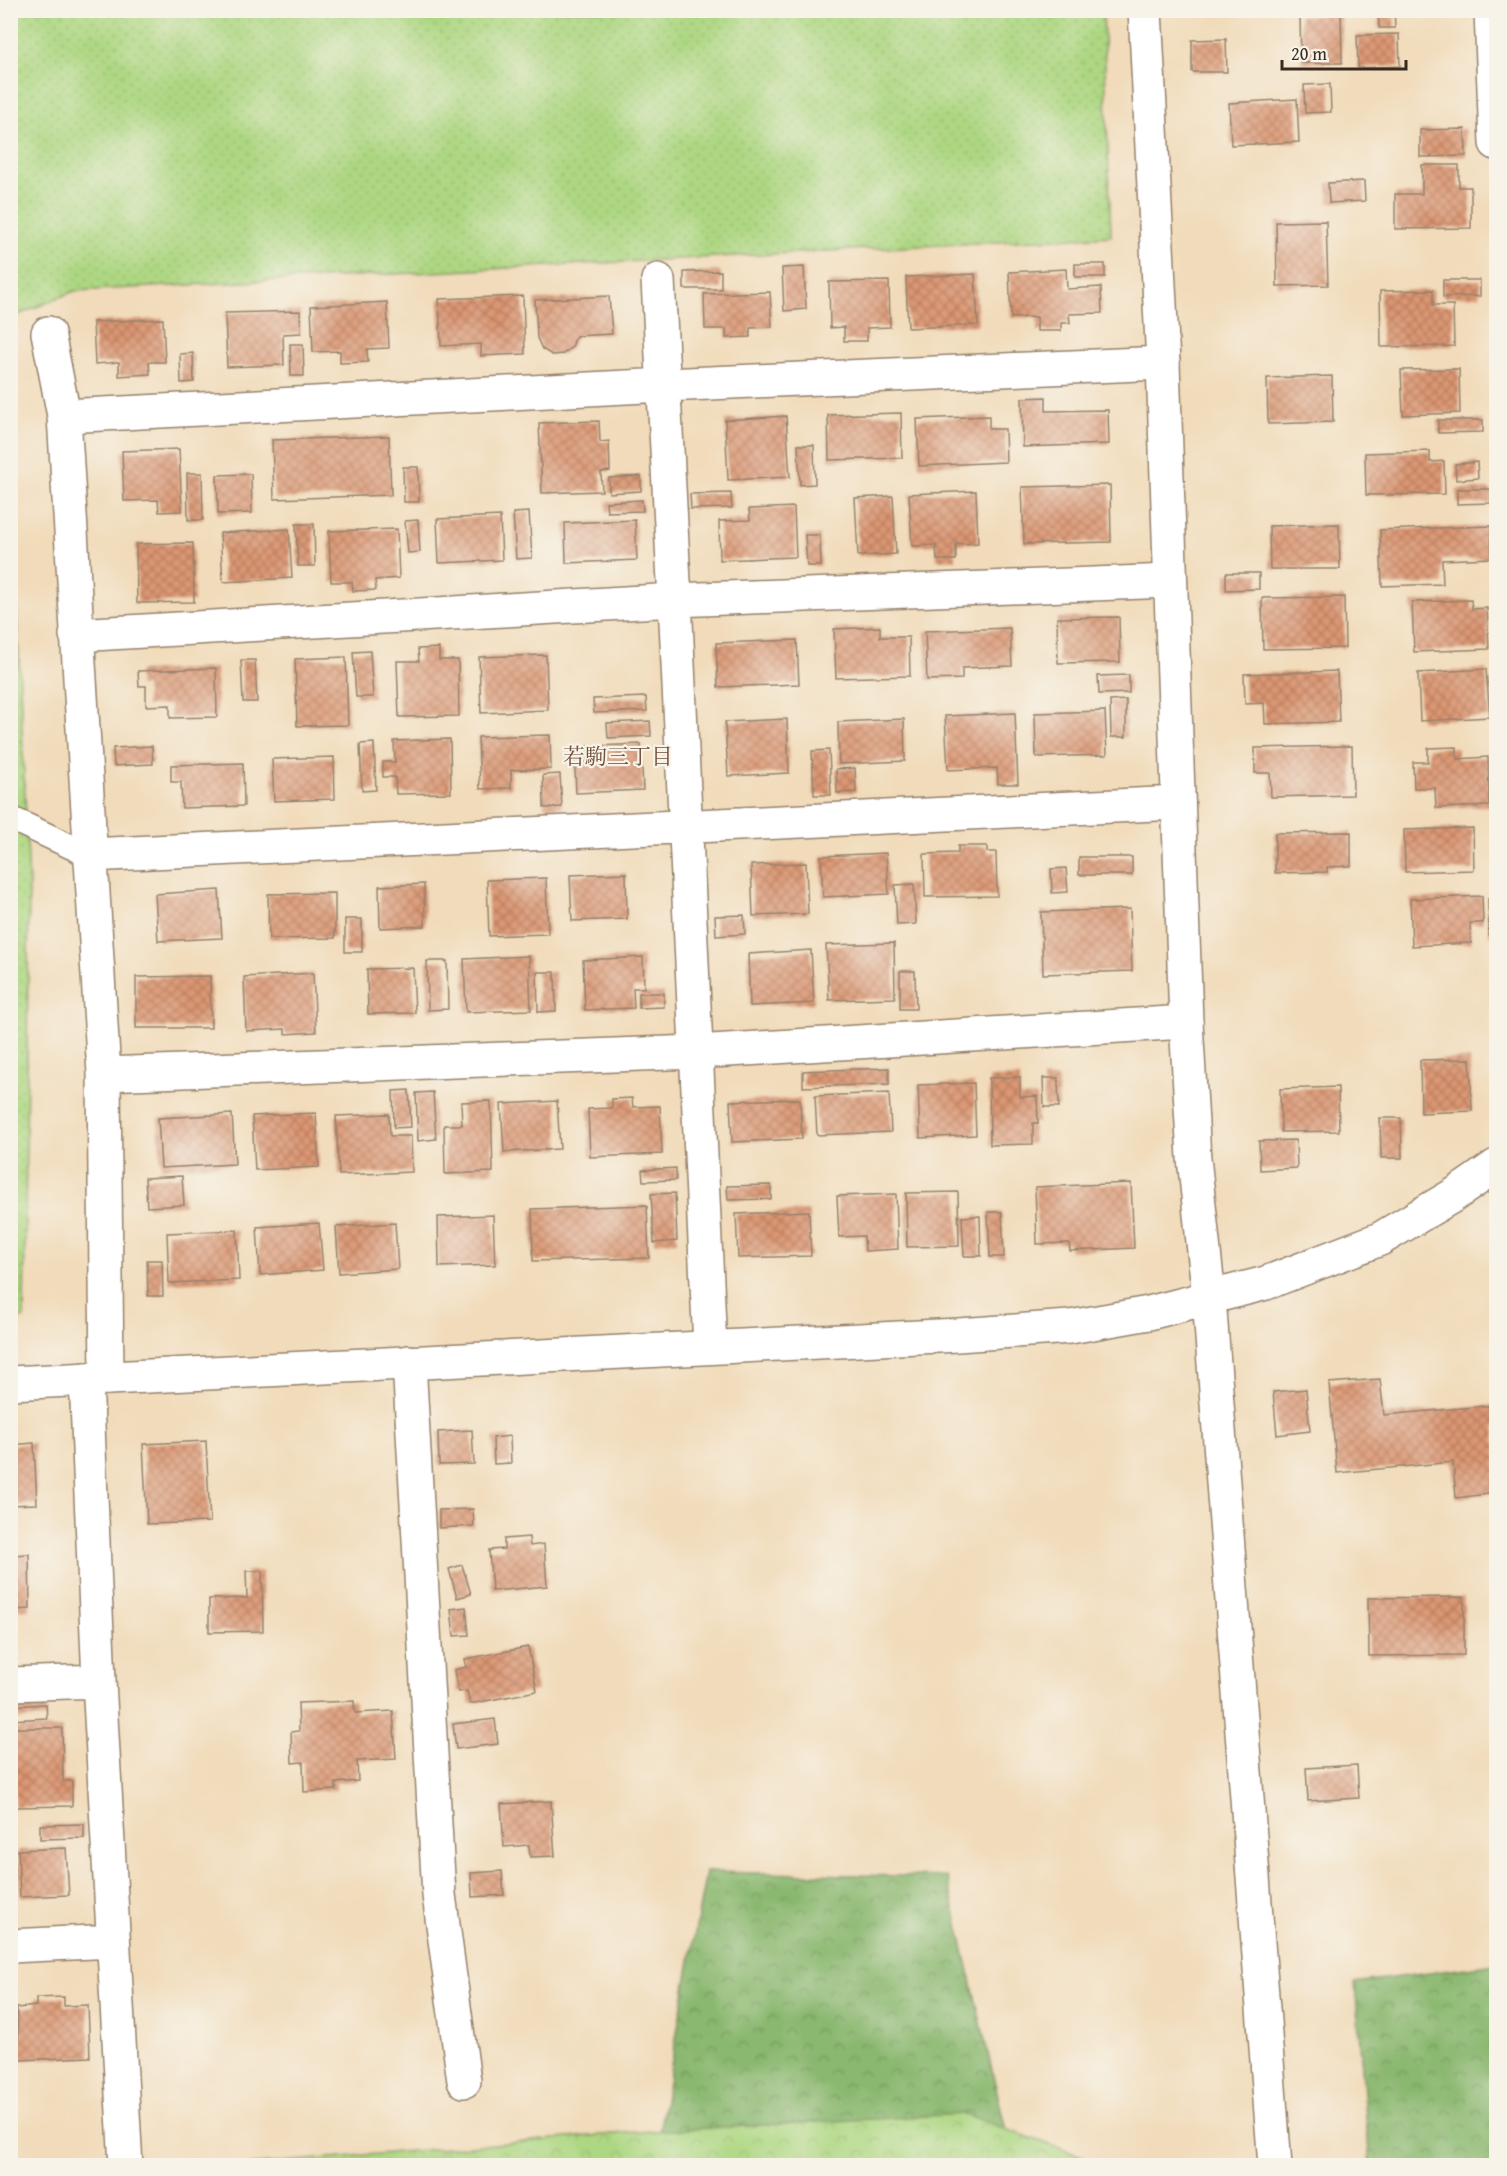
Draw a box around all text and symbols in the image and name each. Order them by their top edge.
scale bar [1282,33,1406,71]
text: 20 m [1291,40,1327,67]
district label: 若駒三丁目 [563,740,673,772]

